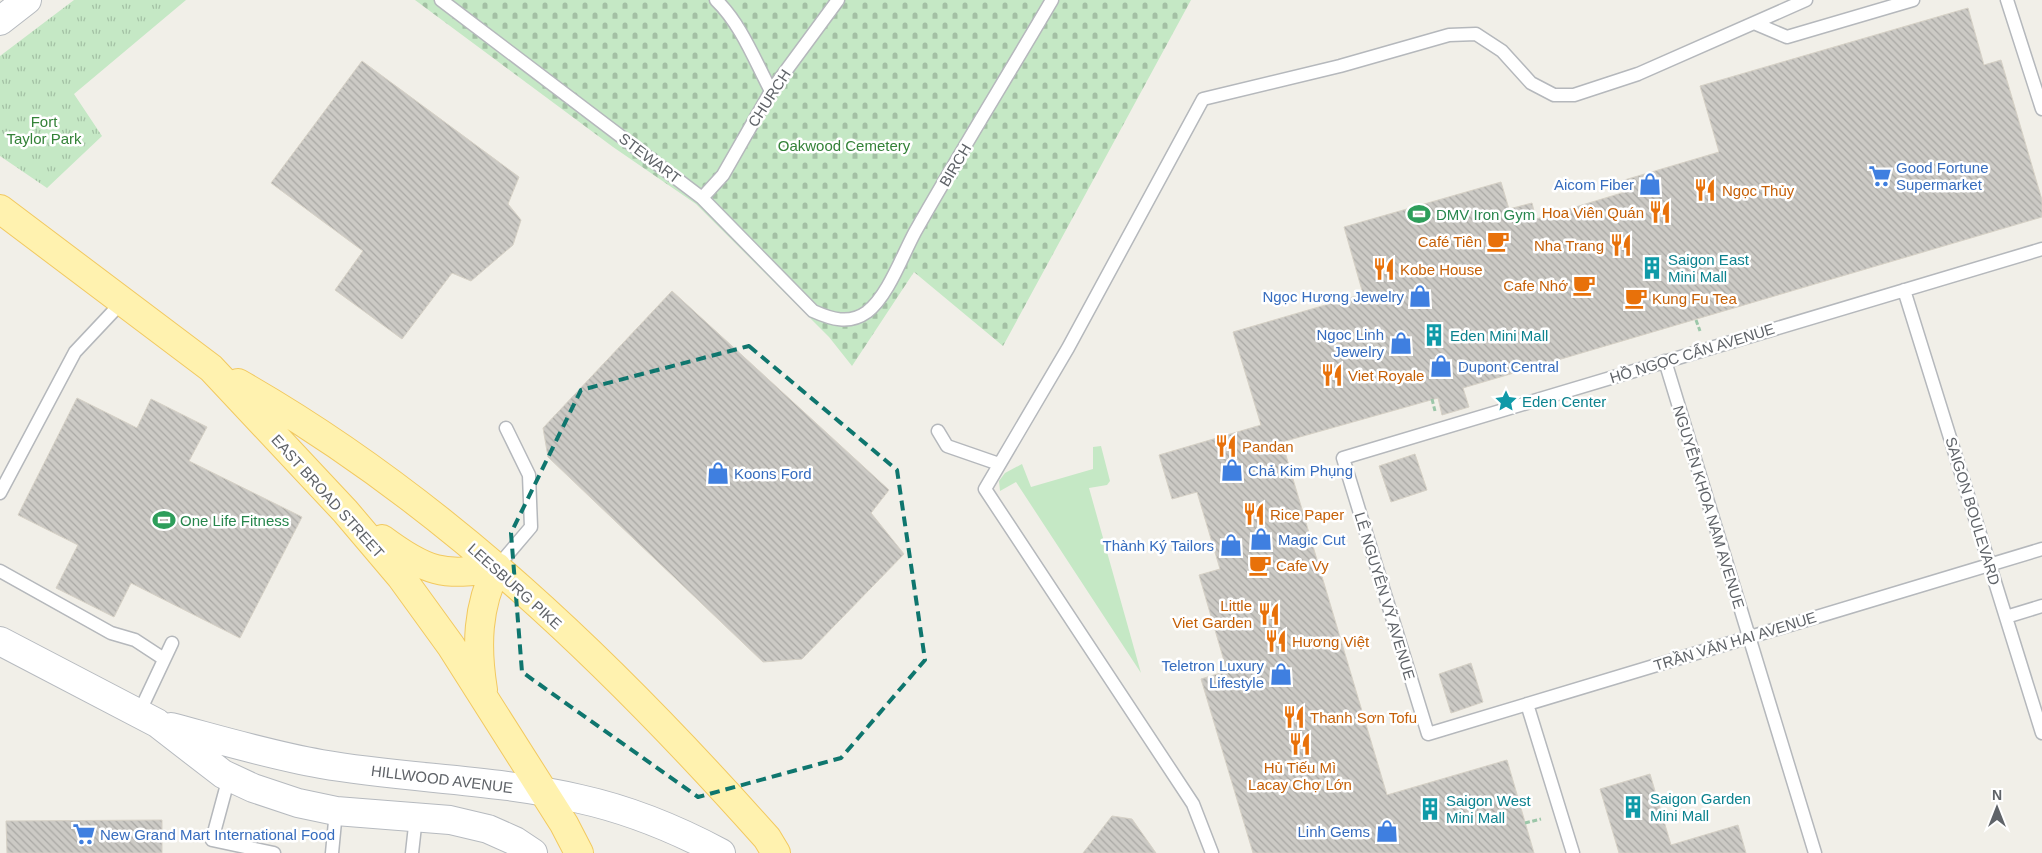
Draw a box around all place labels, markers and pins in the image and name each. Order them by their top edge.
place label: Good Fortune Supermarket [1896,159,1989,193]
supermarket icon: Good Fortune Supermarket [1867,163,1893,189]
shop icon: Aicom Fiber [1637,171,1663,197]
place label: Aicom Fiber [1554,176,1634,193]
restaurant icon: Ngọc Thủy [1692,177,1718,203]
place label: Ngọc Thủy [1722,182,1795,199]
restaurant icon: Hoa Viên Quán [1647,199,1673,225]
sports icon: DMV Iron Gym [1406,201,1432,227]
place label: Hoa Viên Quán [1542,204,1644,221]
place label: DMV Iron Gym [1436,206,1535,223]
cafe icon: Café Tiên [1485,228,1511,254]
restaurant icon: Nha Trang [1608,232,1634,258]
place label: Café Tiên [1418,233,1482,250]
place label: Nha Trang [1534,237,1604,254]
place label: Saigon East Mini Mall [1668,251,1750,285]
building icon: Saigon East Mini Mall [1639,255,1665,281]
restaurant icon: Kobe House [1371,256,1397,282]
place label: Kobe House [1400,261,1483,278]
cafe icon: Cafe Nhớ [1571,272,1597,298]
place label: Cafe Nhớ [1503,277,1568,294]
shop icon: Ngọc Hương Jewelry [1407,283,1433,309]
cafe icon: Kung Fu Tea [1623,285,1649,311]
place label: Ngọc Hương Jewelry [1262,288,1404,305]
place label: Kung Fu Tea [1652,290,1737,307]
building icon: Eden Mini Mall [1421,322,1447,348]
place label: Ngoc Linh Jewelry [1316,326,1384,360]
place label: Eden Mini Mall [1450,327,1548,344]
shop icon: Ngoc Linh Jewelry [1388,330,1414,356]
shop icon: Dupont Central [1428,353,1454,379]
place label: Dupont Central [1458,358,1559,375]
restaurant icon: Viet Royale [1319,362,1345,388]
place label: Viet Royale [1348,367,1424,384]
place icon: Eden Center [1493,388,1519,414]
place label: Eden Center [1522,393,1606,410]
restaurant icon: Pandan [1213,433,1239,459]
place label: Pandan [1242,438,1294,455]
shop icon: Chả Kim Phụng [1219,457,1245,483]
shop icon: Koons Ford [705,460,731,486]
place label: Chả Kim Phụng [1248,462,1353,479]
place label: Koons Ford [734,465,812,482]
restaurant icon: Rice Paper [1241,501,1267,527]
place label: Rice Paper [1270,506,1344,523]
sports icon: One Life Fitness [151,507,177,533]
place label: One Life Fitness [180,512,289,529]
shop icon: Magic Cut [1248,526,1274,552]
place label: Magic Cut [1278,531,1346,548]
shop icon: Thành Ký Tailors [1218,532,1244,558]
place label: Thành Ký Tailors [1103,537,1214,554]
cafe icon: Cafe Vy [1247,552,1273,578]
place label: Cafe Vy [1276,557,1329,574]
place label: Little Viet Garden [1172,597,1252,631]
restaurant icon: Little Viet Garden [1256,601,1282,627]
restaurant icon: Hương Việt [1263,628,1289,654]
place label: Hương Việt [1292,633,1370,650]
place label: Teletron Luxury Lifestyle [1161,657,1264,691]
shop icon: Teletron Luxury Lifestyle [1268,661,1294,687]
restaurant icon: Thanh Sơn Tofu [1281,704,1307,730]
place label: Thanh Sơn Tofu [1310,709,1417,726]
restaurant icon: Hủ Tiếu Mì Lacay Chợ Lớn [1287,731,1313,757]
place label: Hủ Tiếu Mì Lacay Chợ Lớn [1248,759,1352,793]
place label: Saigon Garden Mini Mall [1650,790,1751,824]
place label: Saigon West Mini Mall [1446,792,1532,826]
building icon: Saigon Garden Mini Mall [1620,794,1646,820]
building icon: Saigon West Mini Mall [1417,796,1443,822]
shop icon: Linh Gems [1374,818,1400,844]
supermarket icon: New Grand Mart International Food [71,821,97,847]
place label: Linh Gems [1297,823,1370,840]
place label: New Grand Mart International Food [100,826,335,843]

